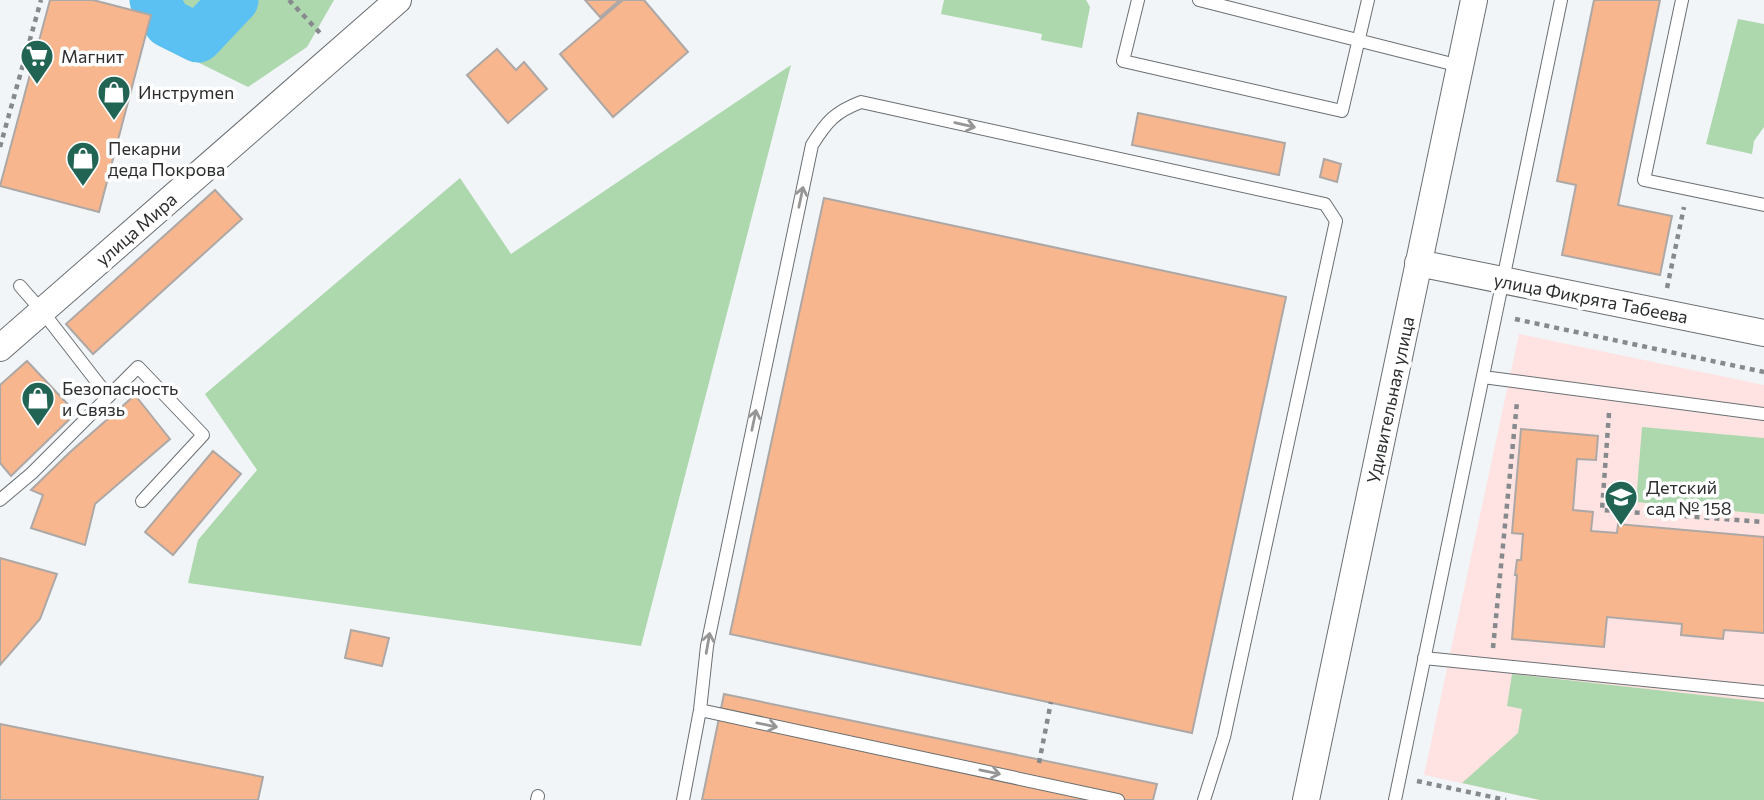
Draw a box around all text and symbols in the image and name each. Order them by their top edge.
supermarket icon: Магнит [18,37,56,86]
place label: Магнит [61,45,125,67]
shop icon: Инструmen [95,73,133,122]
place label: Инструmen [138,81,234,103]
one-way arrow [953,118,976,132]
place label: Пекарни деда Покрова [108,137,225,180]
shop icon: Пекарни деда Покрова [64,139,102,188]
one-way arrow [795,186,809,209]
street label: улица Мира [91,188,181,270]
street label: улица Фикрята Табеева [1492,268,1690,328]
street label: Удивительная улица [1362,314,1418,486]
place label: Безопасность и Связь [62,377,178,420]
shop icon: Безопасность и Связь [19,379,57,428]
one-way arrow [748,409,762,432]
place label: Детский сад № 158 [1646,476,1732,519]
school or university icon: Детский сад № 158 [1602,478,1640,527]
one-way arrow [702,632,715,655]
one-way arrow [755,718,778,732]
one-way arrow [978,766,1001,780]

